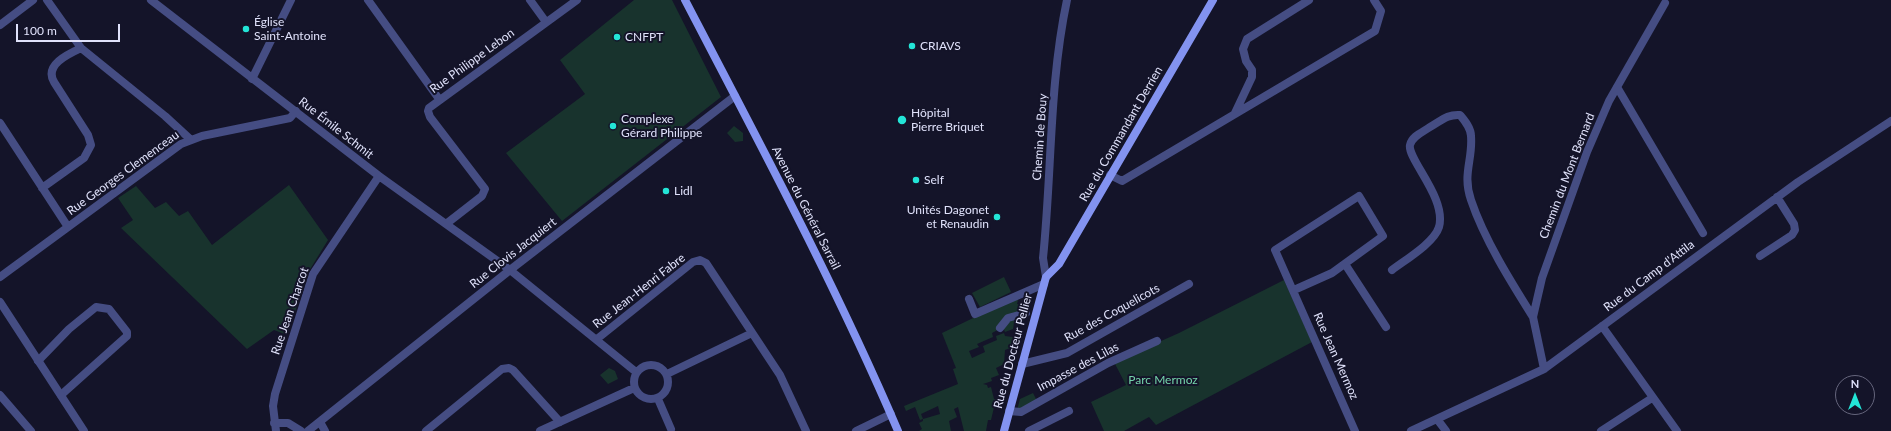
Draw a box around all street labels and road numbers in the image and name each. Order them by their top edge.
street label: Rue Philippe Lebon [427,26,517,96]
street label: Rue du Commandant Derrien [1076,64,1166,204]
street label: Chemin de Bouy [1030,93,1050,181]
street label: Rue Émile Schmit [296,94,376,162]
street label: Chemin du Mont Bernard [1536,111,1598,241]
street label: Rue Georges Clemenceau [64,128,182,218]
street label: Avenue du Général Sarrail [769,144,843,272]
street label: Rue Clovis Jacquiert [467,215,559,291]
street label: Rue du Camp d'Attila [1601,237,1697,315]
street label: Rue Jean-Henri Fabre [590,251,688,331]
street label: Rue Jean Charcot [268,265,312,357]
street label: Rue des Coquelicots [1062,281,1162,345]
street label: Rue du Docteur Pellier [991,292,1035,410]
street label: Rue Jean Mermoz [1310,310,1362,402]
street label: Impasse des Lilas [1035,340,1121,394]

